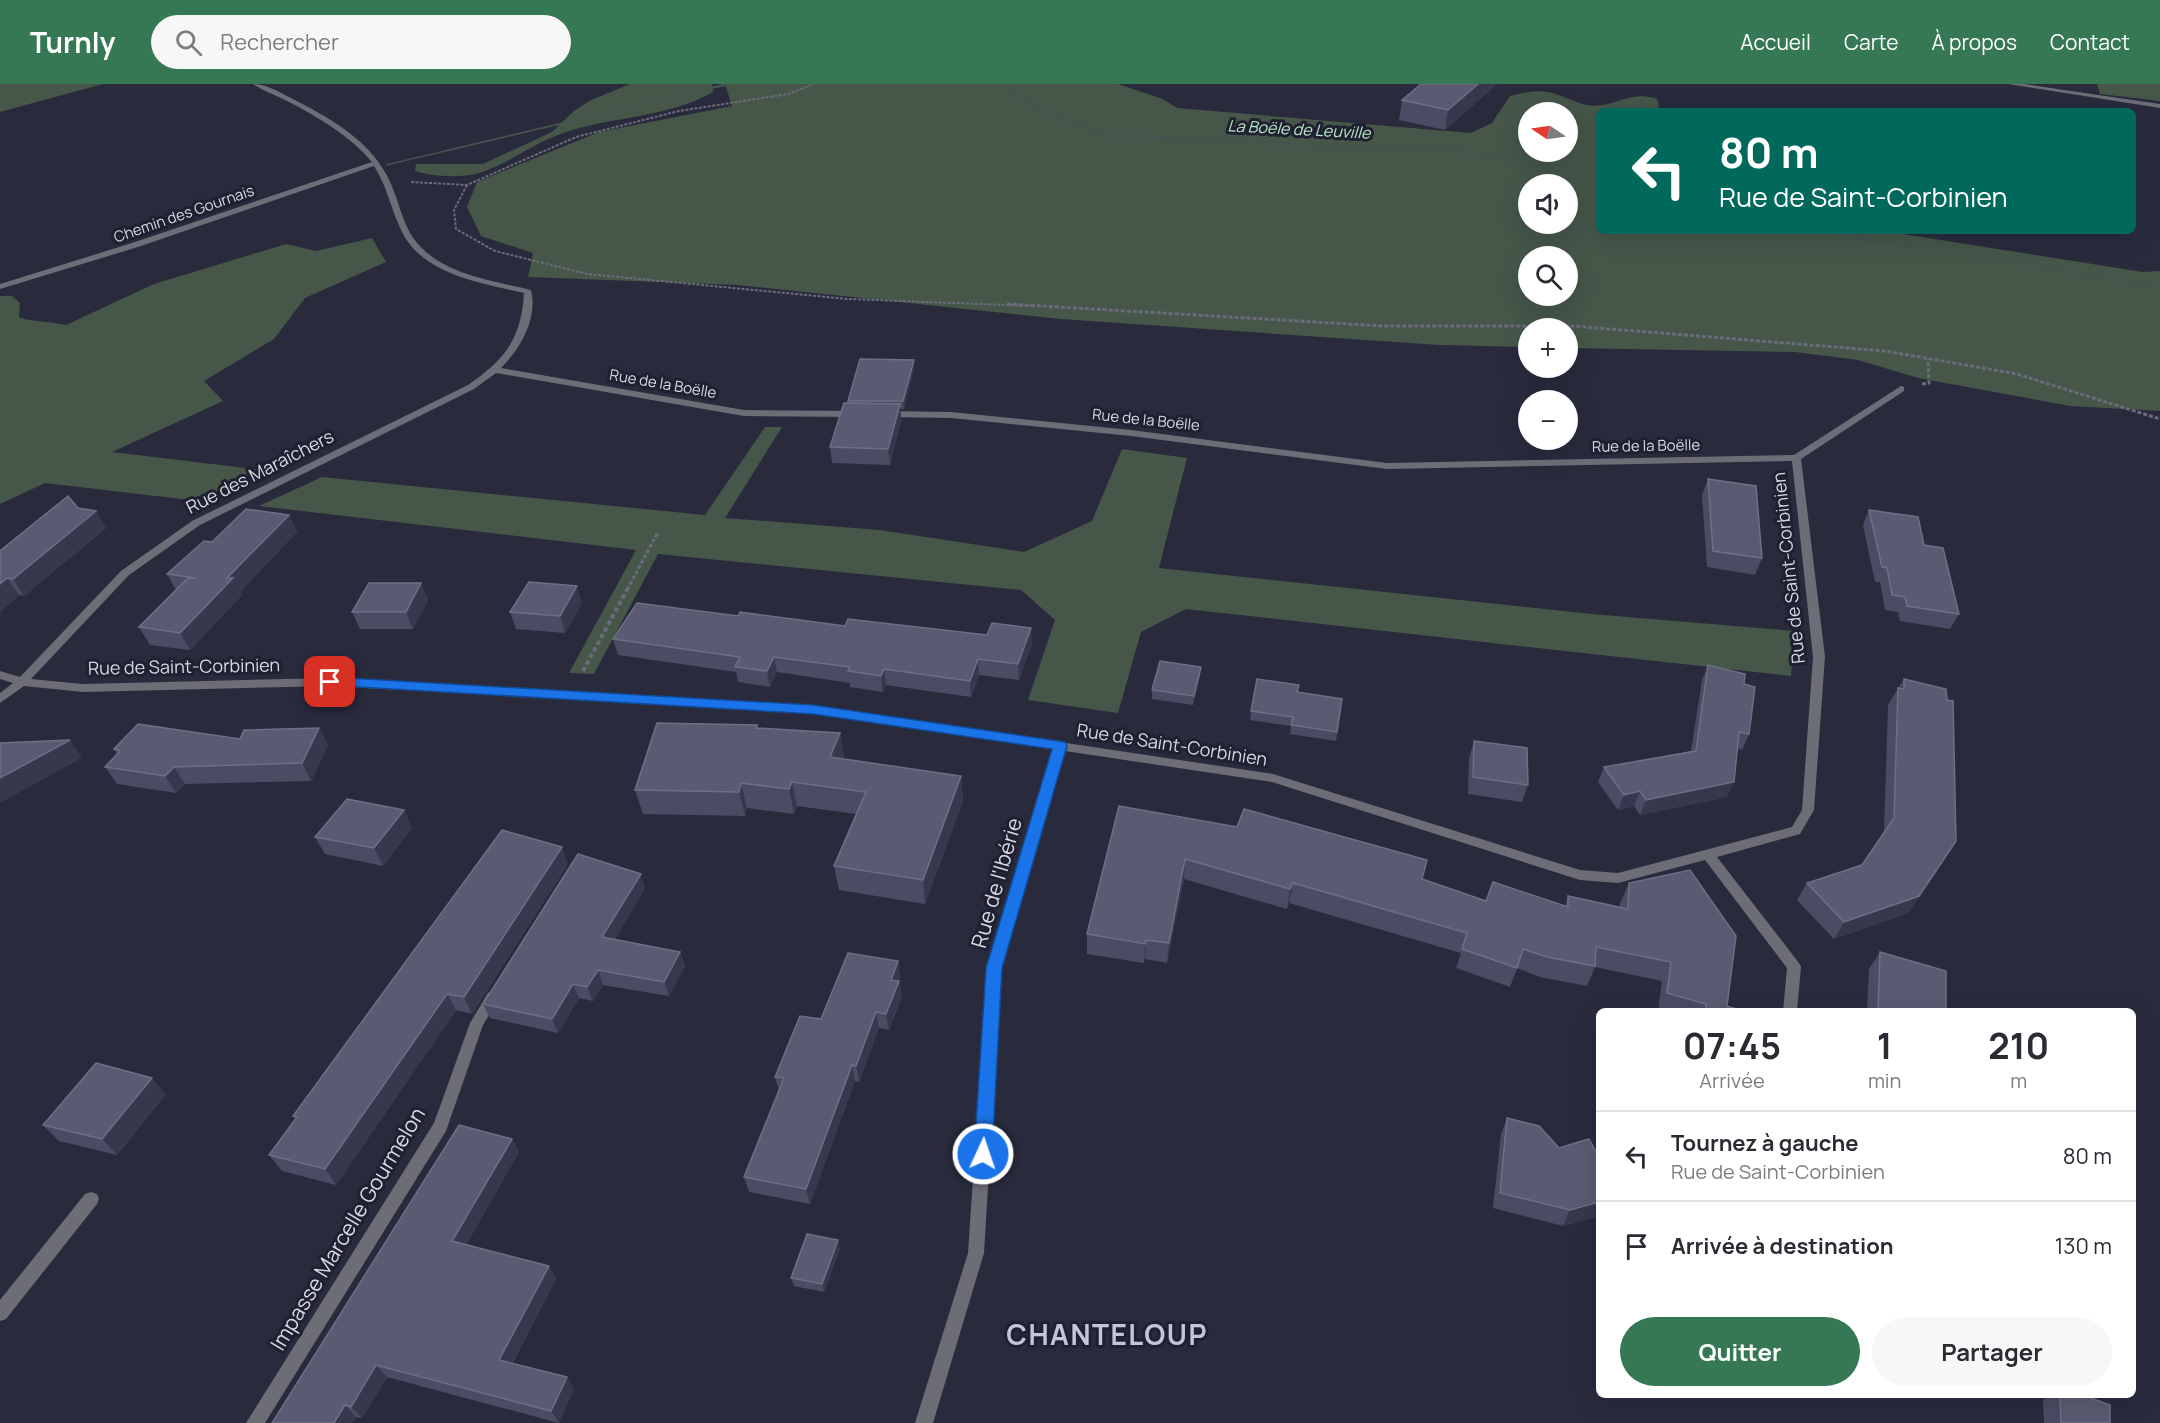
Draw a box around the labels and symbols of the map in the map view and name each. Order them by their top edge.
north arrow [1518,102,1578,162]
water label: La Boële de Leuville [1227,114,1373,144]
street label: Chemin des Gournais [111,180,257,247]
street label: Rue de la Boëlle [608,364,718,403]
street label: Rue de la Boëlle [1091,403,1201,436]
street label: Rue des Maraîchers [182,424,337,519]
street label: Rue de la Boëlle [1592,434,1701,457]
street label: Rue de Saint-Corbinien [1766,471,1810,665]
street label: Rue de Saint-Corbinien [88,652,280,680]
pin [304,656,355,707]
street label: Rue de Saint-Corbinien [1075,717,1269,771]
street label: Rue de l'Ibérie [964,814,1028,951]
street label: Impasse Marcelle Gourmelon [263,1102,431,1355]
position arrow [951,1122,1015,1186]
district label: CHANTELOUP [1006,1315,1208,1353]

